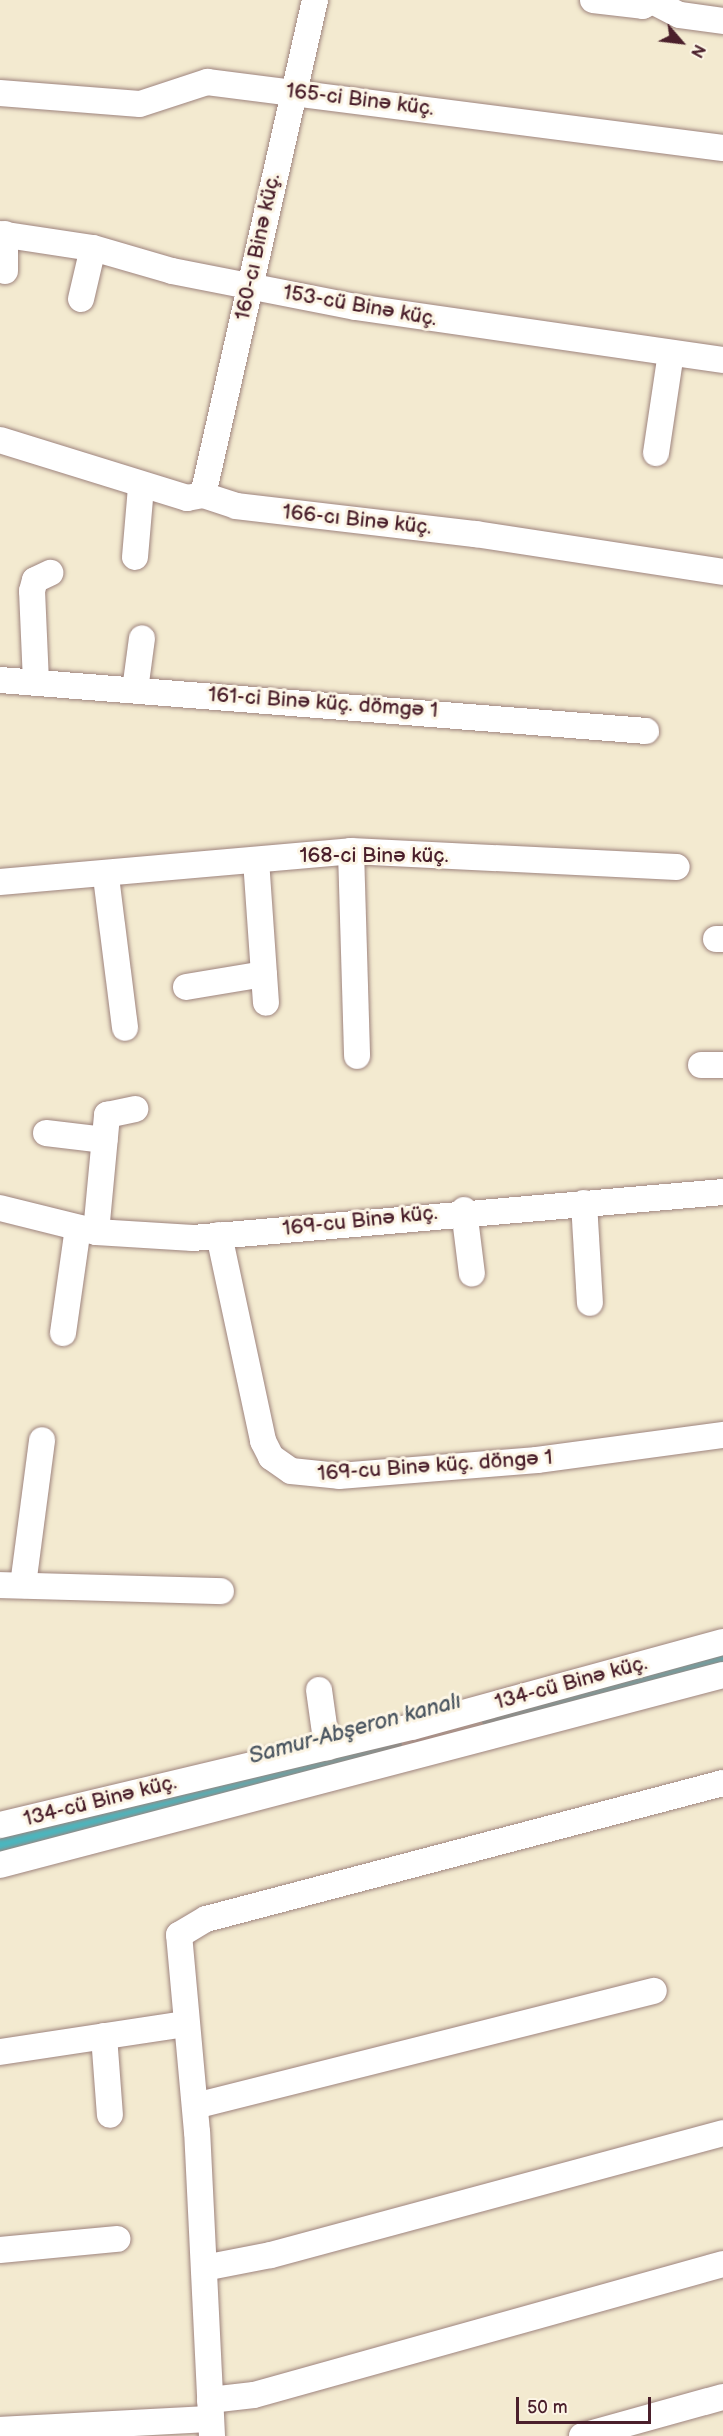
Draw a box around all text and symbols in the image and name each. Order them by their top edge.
north arrow [651,12,711,72]
text: N [686,41,709,60]
street label: 165-ci Binə küç. [285,78,435,122]
street label: 160-cı Binə küç. [230,171,286,323]
street label: 153-cü Binə küç. [281,280,439,332]
street label: 166-cı Binə küç. [281,500,433,540]
street label: 161-ci Binə küç. dömgə 1 [207,682,439,724]
street label: 168-ci Binə küç. [299,843,449,869]
street label: 169-cu Binə küç. [281,1200,439,1242]
street label: 169-cu Binə küç. döngə 1 [317,1445,553,1487]
street label: 134-cü Binə küç. [492,1651,650,1715]
water label: Samur-Abşeron kanalı [246,1688,464,1770]
street label: 134-cü Binə küç. [21,1770,179,1832]
scale bar [519,2385,654,2423]
text: 50 m [527,2397,568,2418]

